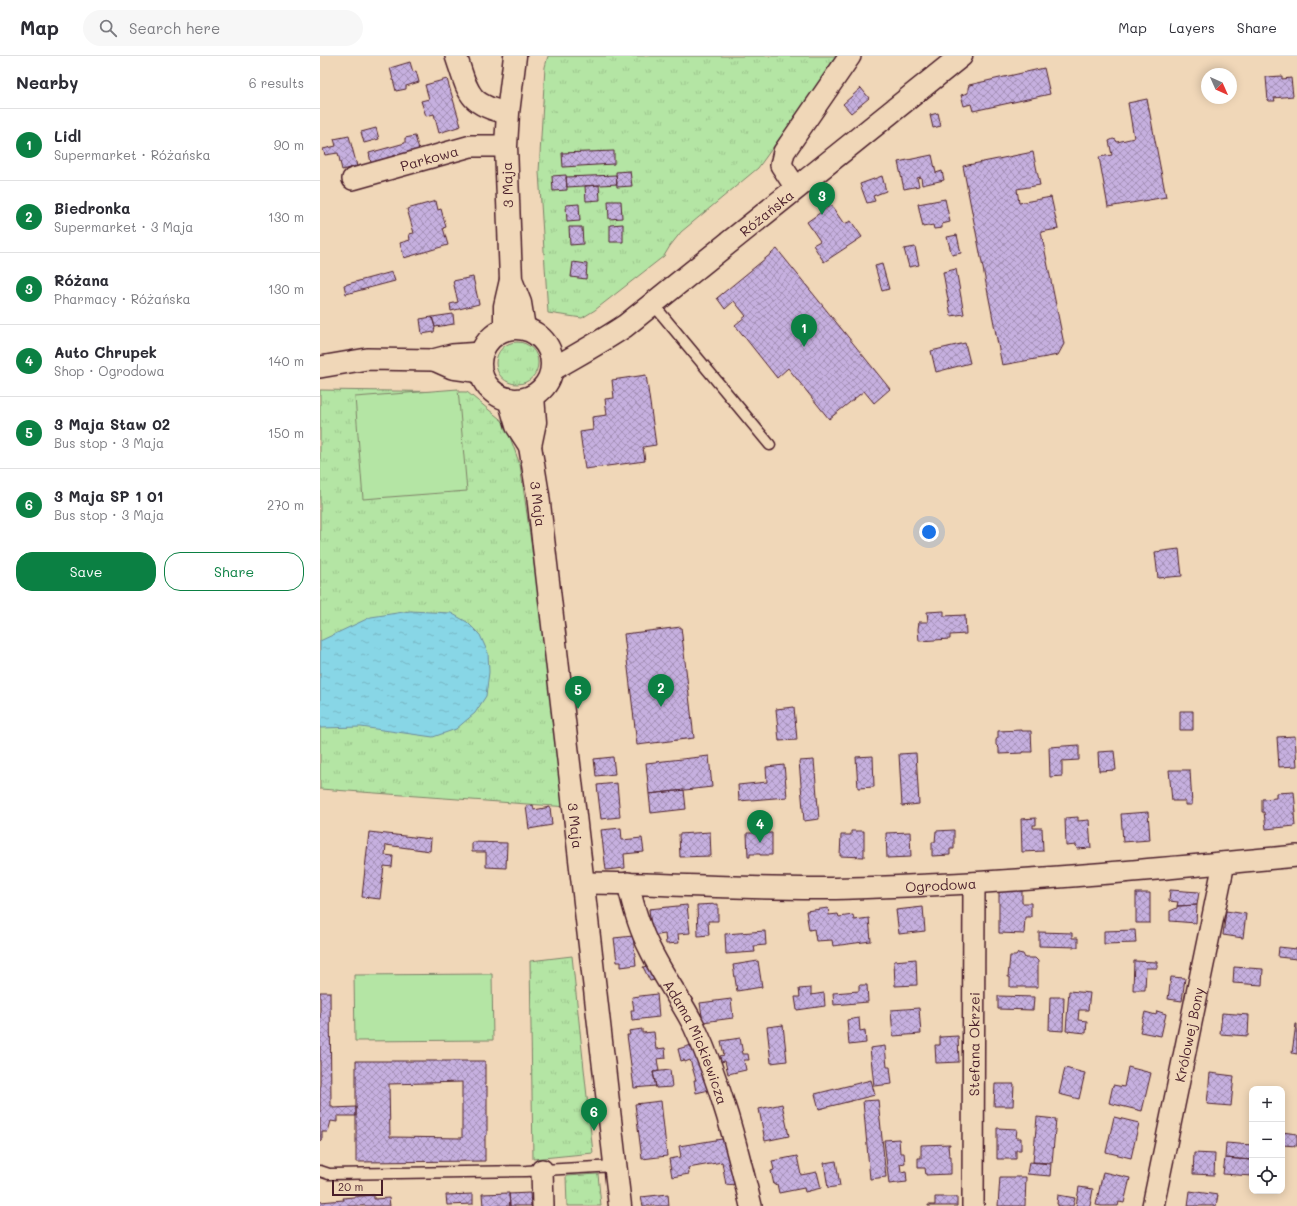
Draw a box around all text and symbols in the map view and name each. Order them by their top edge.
search box [83,10,363,46]
text: Map [20,15,59,40]
icon: search [97,17,119,39]
text: Search here [129,18,220,38]
text: Map [1118,18,1147,37]
text: Layers [1169,18,1215,37]
text: Share [1237,18,1277,37]
north arrow [1201,68,1237,104]
text: Nearby [16,71,78,93]
text: 6 results [249,74,304,91]
text: Lidl [54,126,81,146]
text: 1 [26,136,32,153]
text: 90 m [274,136,304,153]
street label: Parkowa [398,141,460,175]
text: Supermarket · Różańska [54,146,211,163]
street label: 3 Maja [497,162,517,208]
pin: 3 [809,182,835,215]
street label: Różańska [735,185,797,240]
text: Biedronka [54,198,130,218]
text: 2 [25,208,33,225]
text: 130 m [268,208,304,225]
text: Supermarket · 3 Maja [54,218,193,235]
text: Różana [54,270,109,290]
text: 3 [25,280,33,297]
text: 130 m [268,280,304,297]
text: Pharmacy · Różańska [54,290,191,307]
pin: 1 [791,314,817,347]
text: Auto Chrupek [54,342,157,362]
text: 4 [25,352,33,369]
text: 140 m [268,352,304,369]
text: Shop · Ogrodowa [54,362,165,379]
text: 3 Maja Staw 02 [54,414,170,434]
text: 5 [25,424,33,441]
text: 150 m [268,424,304,441]
text: Bus stop · 3 Maja [54,434,164,451]
street label: 3 Maja [526,479,551,528]
text: 3 Maja SP 1 01 [54,486,163,506]
text: 6 [25,496,33,513]
text: 270 m [267,496,304,513]
text: Bus stop · 3 Maja [54,506,164,523]
your location [919,522,939,542]
button: Save [16,552,156,591]
button: Share [164,552,304,591]
pin: 2 [648,674,674,707]
pin: 5 [565,676,591,709]
street label: 3 Maja [564,802,588,850]
pin: 4 [747,810,773,843]
street label: Ogrodowa [905,873,977,896]
street label: Adama Mickiewicza [660,976,733,1107]
street label: Królowej Bony [1169,985,1208,1084]
street label: Stefana Okrzei [964,992,983,1096]
map controls [1249,1086,1285,1194]
button: + [1249,1086,1285,1122]
pin: 6 [581,1098,607,1131]
button: − [1249,1122,1285,1158]
button: locate [1249,1158,1285,1194]
scale bar [332,1178,383,1197]
text: 20 m [338,1179,363,1194]

